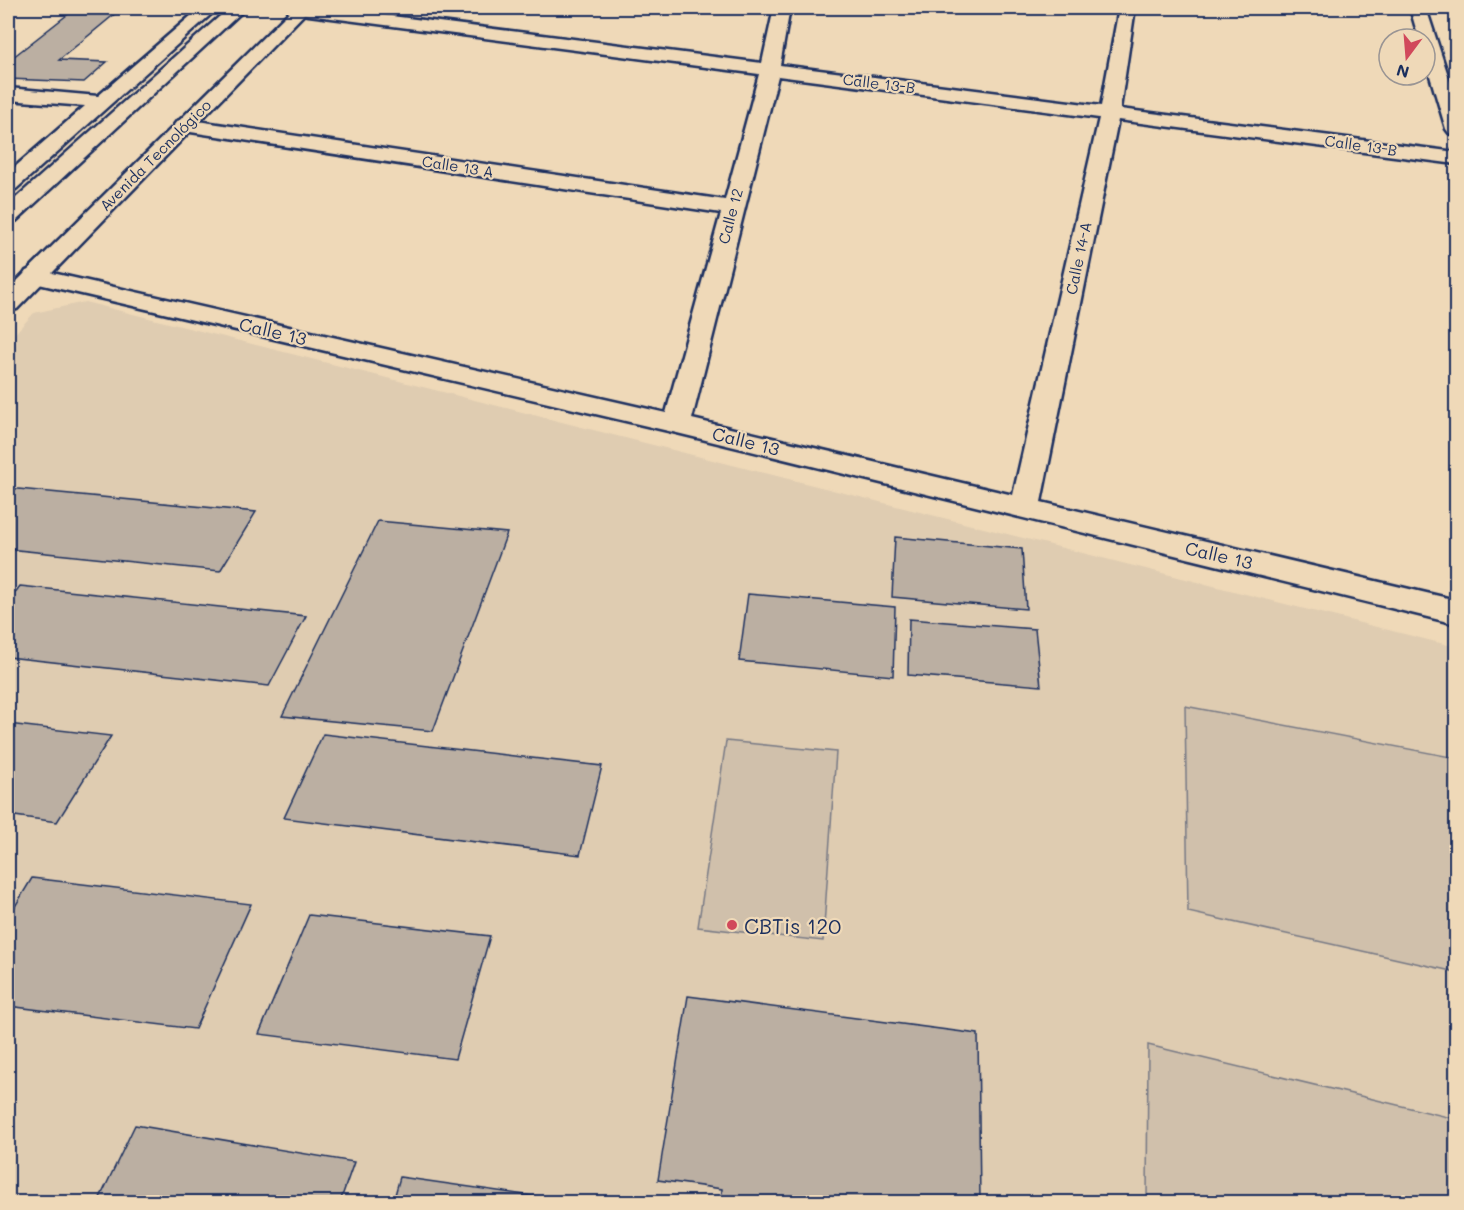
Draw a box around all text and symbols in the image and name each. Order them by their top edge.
north arrow [1377,27,1437,87]
text: N [1394,60,1411,84]
street label: Calle 13-B [842,69,916,97]
street label: Avenida Tecnológico [95,95,215,215]
street label: Calle 13-B [1324,130,1398,160]
street label: Calle 13 A [421,150,495,182]
street label: Calle 12 [713,186,747,246]
street label: Calle 14-A [1061,220,1095,296]
street label: Calle 13 [237,312,309,350]
street label: Calle 13 [710,421,782,461]
street label: Calle 13 [1183,536,1255,574]
place label: CBTis 120 [744,912,841,939]
marker: CBTis 120 [725,918,739,932]

